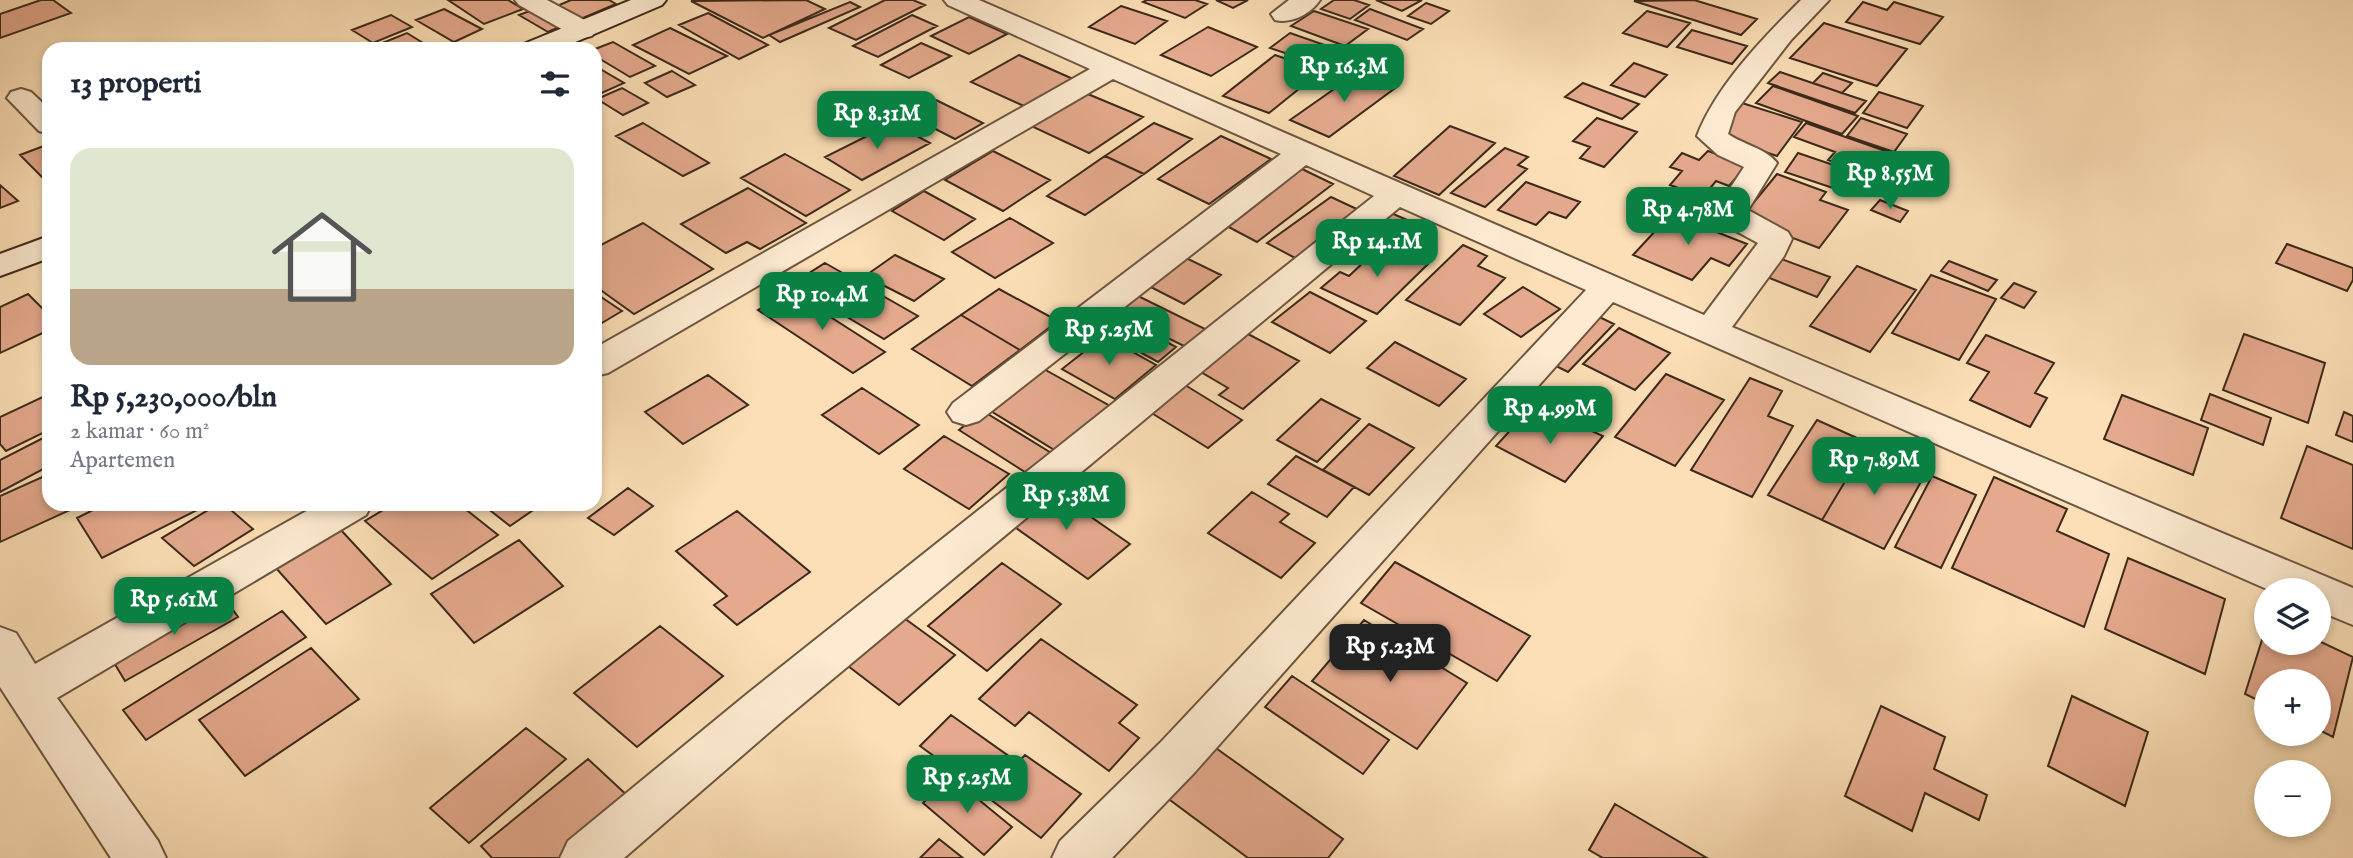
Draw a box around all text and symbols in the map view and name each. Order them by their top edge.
pin: Rp 16.3M [1272,44,1416,104]
text: Rp 16.3M [1300,52,1388,81]
text: 13 properti [70,65,202,103]
icon: filters [536,65,574,103]
pin: Rp 8.31M [805,92,949,151]
text: Rp 8.31M [833,99,921,128]
pin: Rp 8.55M [1818,152,1962,211]
text: Rp 8.55M [1846,159,1934,188]
pin: Rp 4.78M [1616,188,1760,247]
icon: home [259,194,385,320]
text: Rp 4.78M [1642,195,1734,224]
pin: Rp 14.1M [1305,219,1449,279]
text: Rp 14.1M [1332,227,1422,256]
pin: Rp 10.4M [750,272,894,332]
text: Rp 10.4M [776,280,868,309]
pin: Rp 5.25M [1037,308,1181,367]
text: Rp 5.25M [1065,315,1153,344]
text: Rp 5,230,000/bln [70,379,277,417]
pin: Rp 4.99M [1478,386,1622,446]
text: Rp 4.99M [1503,394,1597,423]
text: 2 kamar · 60 m² [70,417,210,446]
pin: Rp 7.89M [1802,438,1946,497]
text: Rp 7.89M [1828,445,1920,474]
text: Apartemen [70,446,175,475]
pin: Rp 5.38M [994,472,1138,532]
text: Rp 5.38M [1022,480,1110,509]
pin: Rp 5.61M [102,578,246,637]
map controls [2254,578,2331,837]
button: layers [2254,578,2331,655]
text: Rp 5.61M [130,585,218,614]
pin: Rp 5.23M [1318,624,1462,684]
text: Rp 5.23M [1345,632,1435,661]
button: + [2254,669,2331,746]
pin: Rp 5.25M [895,756,1039,815]
button: − [2254,760,2331,837]
text: Rp 5.25M [923,763,1011,792]

